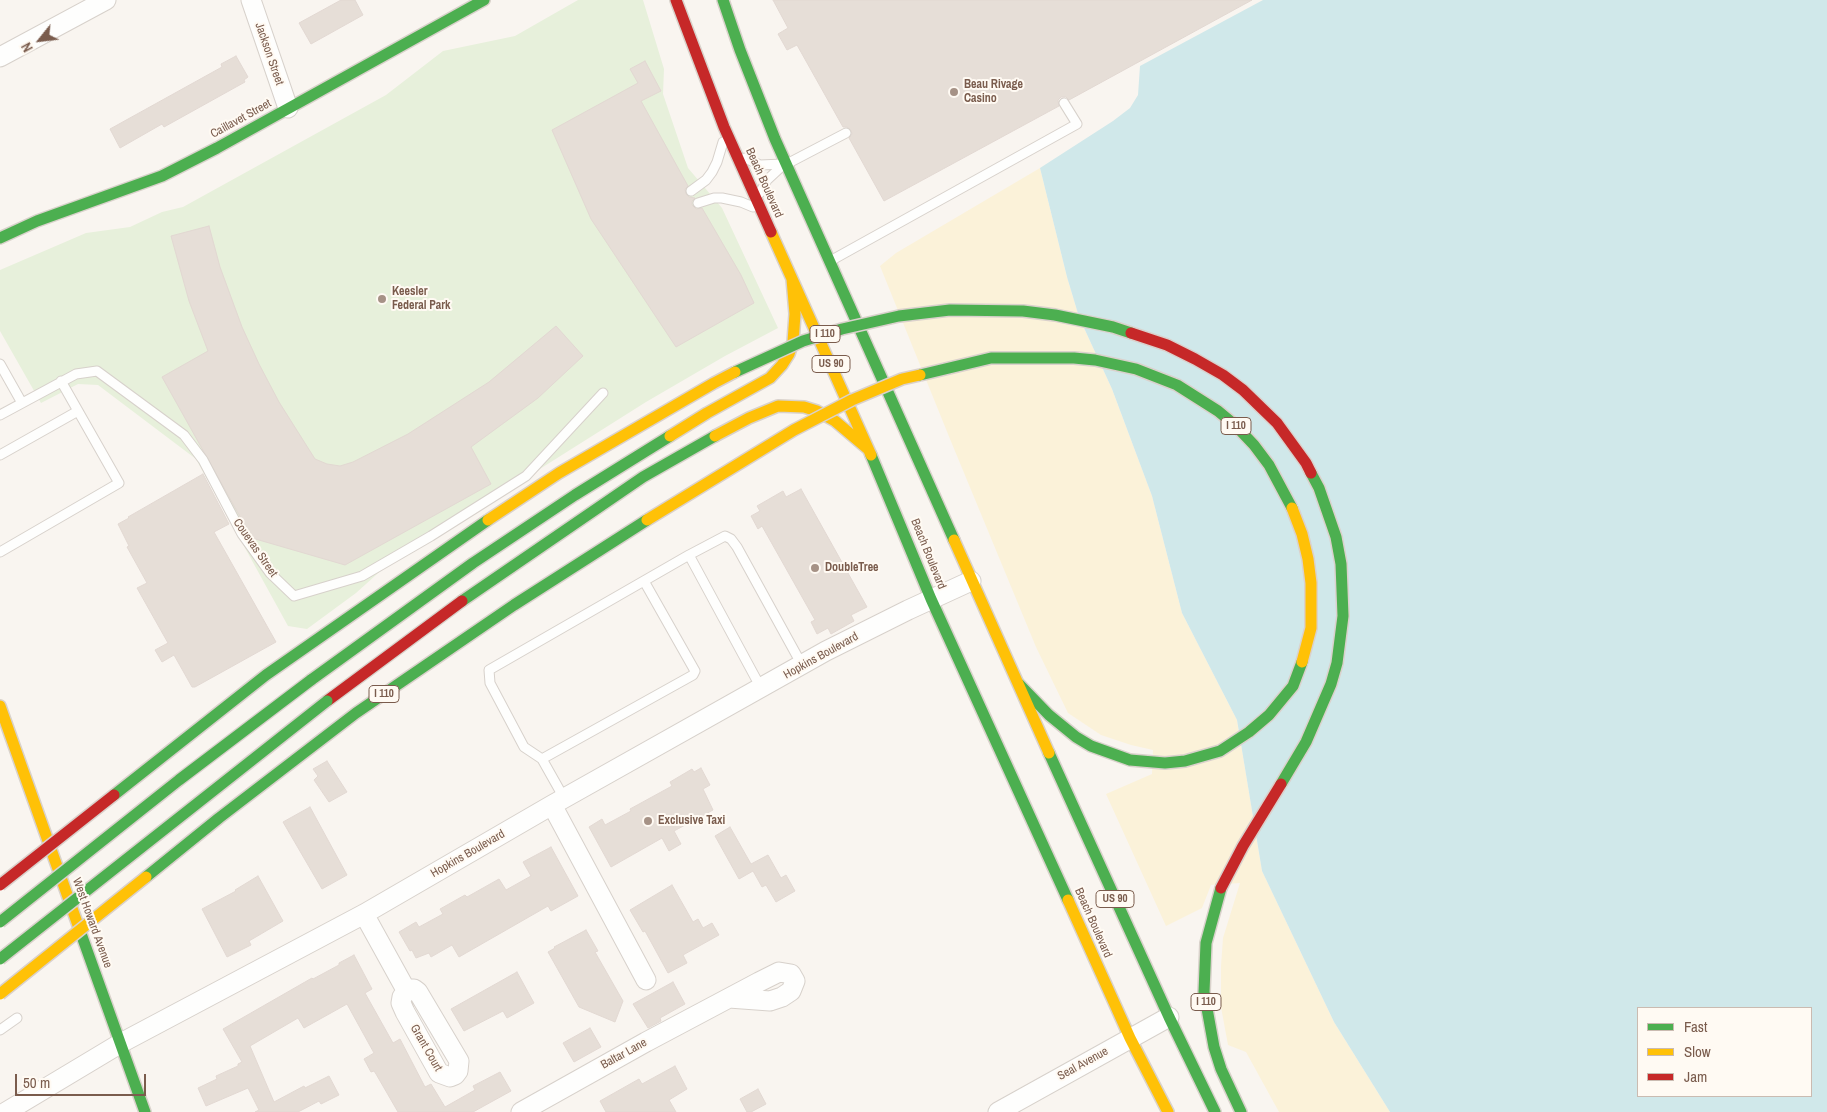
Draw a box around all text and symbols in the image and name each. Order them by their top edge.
north arrow [15,15,65,65]
street label: Jackson Street [252,21,286,87]
text: N [17,39,37,55]
place label: Beau Rivage Casino [964,78,1023,106]
marker: Beau Rivage Casino [948,86,960,98]
street label: Caillavet Street [208,96,274,142]
street label: Beach Boulevard [742,146,786,220]
place label: Keesler Federal Park [392,285,451,313]
marker: Keesler Federal Park [376,293,388,305]
road number: I 110 [810,326,840,342]
road number: US 90 [812,356,850,372]
road number: I 110 [1221,418,1251,434]
street label: Couevas Street [230,516,280,580]
street label: Beach Boulevard [907,517,949,591]
place label: DoubleTree [825,561,879,575]
marker: DoubleTree [809,562,821,574]
street label: Hopkins Boulevard [781,630,861,682]
road number: I 110 [369,686,399,702]
place label: Exclusive Taxi [658,814,725,828]
marker: Exclusive Taxi [642,815,654,827]
street label: Hopkins Boulevard [428,827,508,881]
street label: West Howard Avenue [69,876,115,970]
street label: Beach Boulevard [1071,886,1115,960]
road number: US 90 [1096,891,1134,908]
road number: I 110 [1191,994,1221,1010]
legend [1637,1007,1812,1097]
text: Fast [1684,1016,1707,1037]
street label: Grant Court [407,1022,445,1074]
street label: Baltar Lane [599,1036,649,1072]
text: Slow [1684,1041,1711,1062]
street label: Seal Avenue [1055,1044,1111,1084]
scale bar [18,1064,149,1096]
text: Jam [1684,1066,1707,1087]
text: 50 m [23,1072,50,1093]

